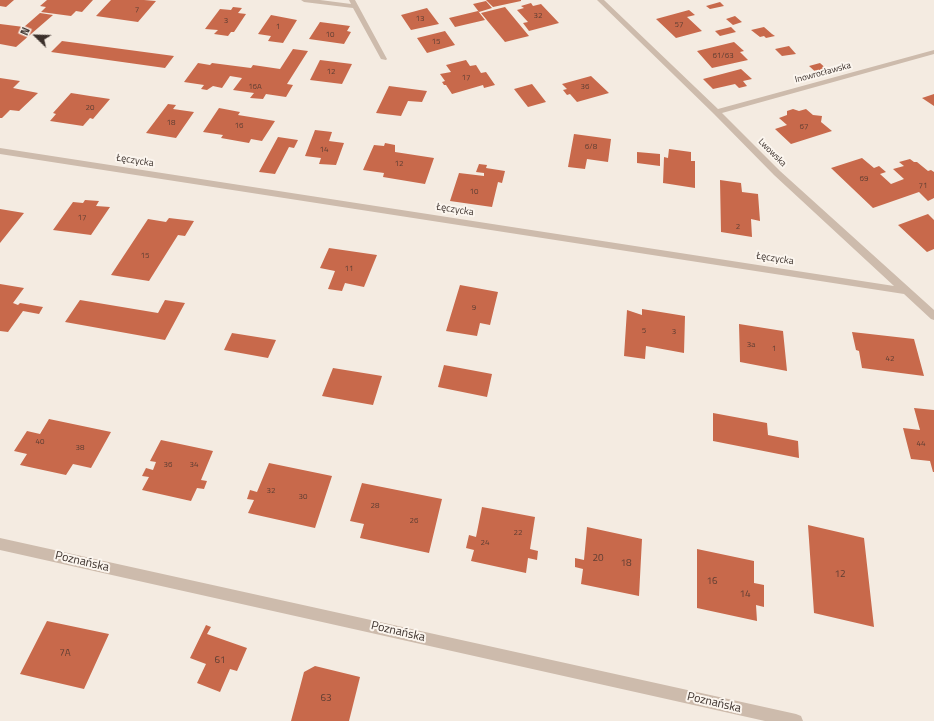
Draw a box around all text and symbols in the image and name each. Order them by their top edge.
house number: 7 [135,5,139,15]
house number: 32 [534,11,542,21]
house number: 13 [416,14,424,24]
north arrow [16,16,56,56]
house number: 3 [224,16,228,26]
house number: 57 [675,20,683,30]
house number: 1 [276,22,280,32]
text: N [16,25,34,38]
house number: 10 [326,30,334,40]
house number: 15 [432,37,440,47]
house number: 61/63 [712,51,734,61]
street label: Inowrocławska [794,60,852,86]
house number: 12 [327,67,335,77]
house number: 17 [462,73,470,83]
house number: 16A [248,82,262,92]
house number: 36 [581,82,589,92]
house number: 20 [86,103,94,113]
house number: 18 [167,118,175,128]
house number: 16 [235,121,243,131]
house number: 67 [800,122,808,132]
street label: Lwowska [756,137,788,169]
house number: 6/8 [585,142,597,152]
house number: 14 [320,145,328,155]
street label: Łęczycka [115,152,155,170]
house number: 12 [395,159,403,169]
house number: 69 [860,174,868,184]
house number: 71 [919,181,927,191]
house number: 10 [470,187,478,197]
street label: Łęczycka [435,201,475,219]
house number: 17 [78,213,86,223]
house number: 2 [736,222,740,232]
street label: Łęczycka [755,250,795,268]
house number: 15 [141,251,149,261]
house number: 11 [345,264,353,274]
house number: 9 [472,303,476,313]
house number: 5 [642,326,646,336]
house number: 3 [672,327,676,337]
house number: 3a [747,340,755,350]
house number: 1 [772,344,776,354]
house number: 42 [886,354,894,364]
house number: 40 [36,437,44,447]
house number: 44 [917,439,925,449]
house number: 38 [76,443,84,453]
house number: 36 [164,460,172,470]
house number: 34 [190,460,198,470]
house number: 32 [267,486,275,496]
house number: 30 [299,492,307,502]
house number: 28 [371,501,379,511]
house number: 26 [410,516,418,526]
house number: 22 [514,528,522,538]
house number: 24 [481,538,489,548]
street label: Poznańska [54,549,110,575]
house number: 20 [592,553,604,565]
house number: 18 [620,558,632,570]
house number: 12 [834,569,846,581]
house number: 16 [706,576,718,588]
house number: 14 [739,589,751,601]
street label: Poznańska [370,619,426,645]
house number: 7A [59,648,71,660]
house number: 61 [214,655,226,667]
street label: Poznańska [686,690,742,716]
house number: 63 [320,693,332,705]

